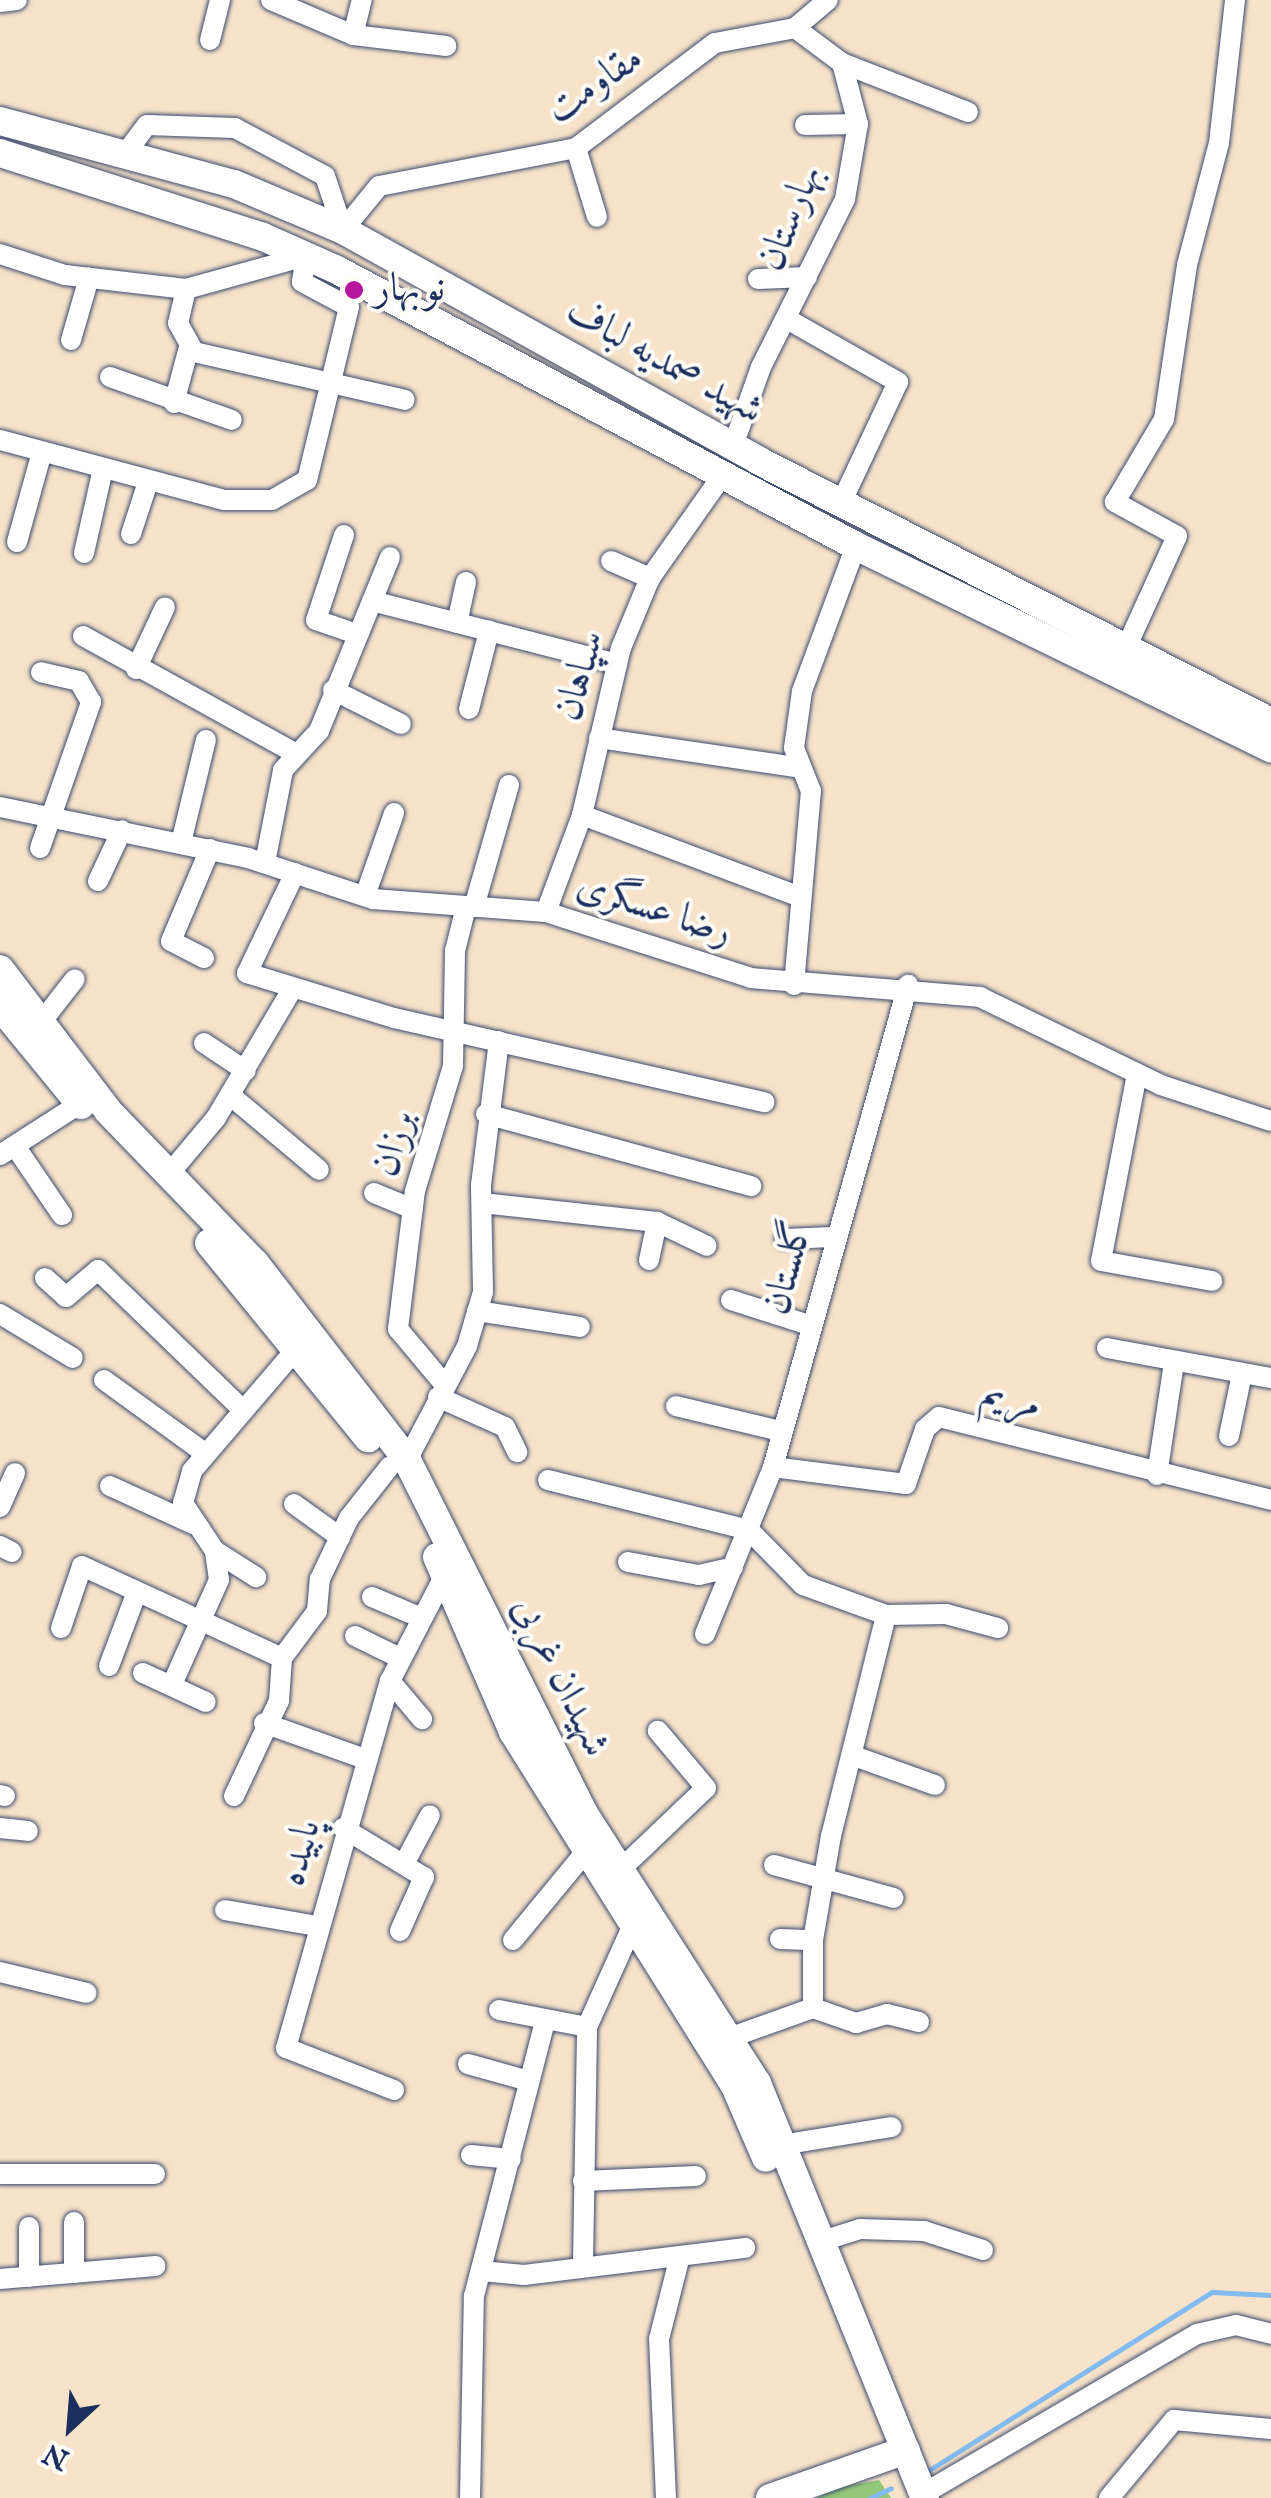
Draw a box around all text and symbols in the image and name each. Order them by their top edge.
street label: مقاومت [537,35,653,135]
street label: بهارستان [748,158,834,278]
place label: نوبهار [374,266,445,314]
marker: نوبهار [343,279,365,301]
street label: شهید صمدیه لباف [557,288,771,436]
street label: سپاهان [545,625,617,727]
street label: رضا عسگری [570,862,738,958]
street label: برزان [362,1105,428,1183]
street label: گلستان [753,1216,825,1320]
street label: مریم [976,1369,1046,1431]
street label: شهیدان غربی [501,1589,619,1765]
street label: پابیده [269,1814,333,1892]
north arrow [20,2378,120,2478]
text: N [38,2434,75,2476]

